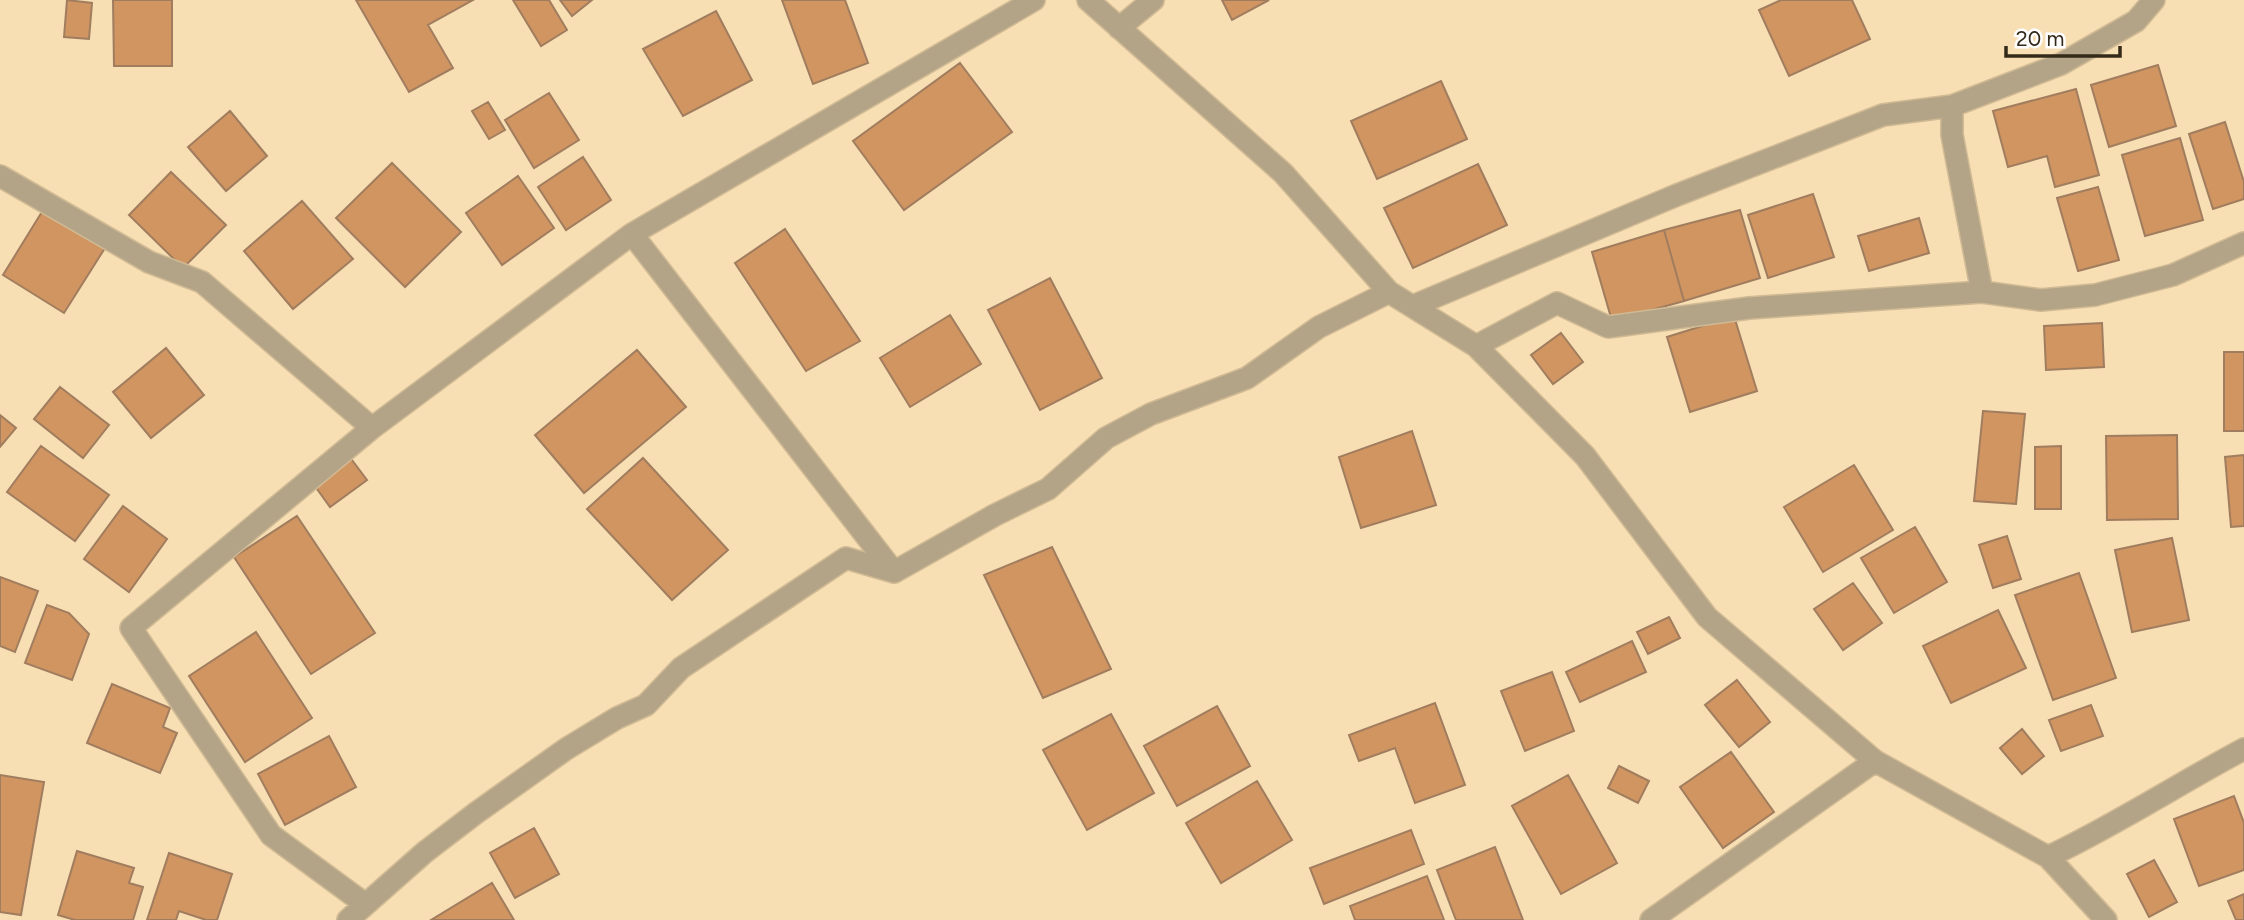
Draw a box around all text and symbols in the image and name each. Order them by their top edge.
scale bar [2006,14,2120,58]
text: 20 m [2016,26,2064,51]

